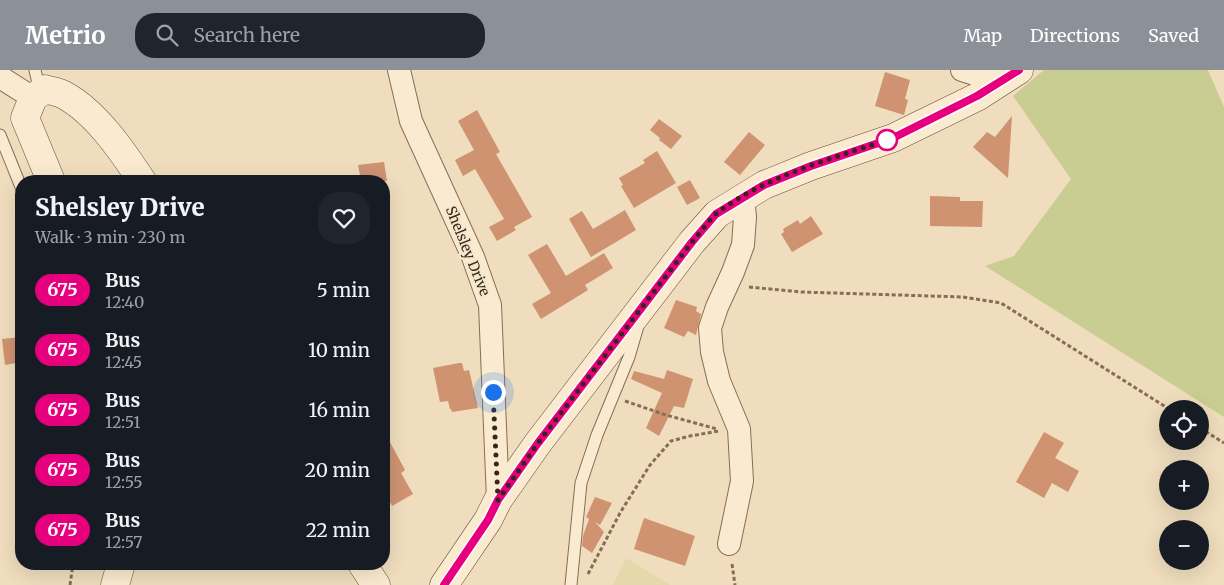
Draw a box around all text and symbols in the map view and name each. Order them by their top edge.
search box [135,13,485,58]
text: Metrio [25,20,105,51]
icon: search [153,21,181,49]
text: Search here [193,23,300,47]
text: Map [964,24,1002,47]
text: Directions [1030,24,1120,47]
text: Saved [1148,24,1199,47]
unlabelled marker [876,129,898,151]
text: Shelsley Drive [35,192,205,223]
button: heart [318,192,370,244]
street label: Shelsley Drive [442,203,494,299]
text: Walk · 3 min · 230 m [35,227,185,247]
text: Bus [105,268,140,292]
text: 675 [47,278,78,301]
text: 5 min [317,278,370,302]
text: 12:40 [105,292,144,312]
text: Bus [105,328,140,352]
text: 675 [47,338,78,361]
text: 10 min [308,338,370,362]
text: 12:45 [105,352,142,372]
your location [481,380,506,405]
text: Bus [105,388,140,412]
text: 675 [47,398,78,421]
text: 16 min [309,398,370,422]
map controls [1159,400,1209,570]
button: locate [1159,400,1209,450]
text: 12:51 [105,412,140,432]
text: Bus [105,448,140,472]
text: 675 [47,458,78,481]
text: 20 min [305,458,370,482]
button: + [1159,460,1209,510]
text: 12:55 [105,472,143,492]
text: Bus [105,508,140,532]
text: 675 [47,518,78,541]
text: 22 min [306,518,370,542]
button: − [1159,520,1209,570]
text: 12:57 [105,532,142,552]

